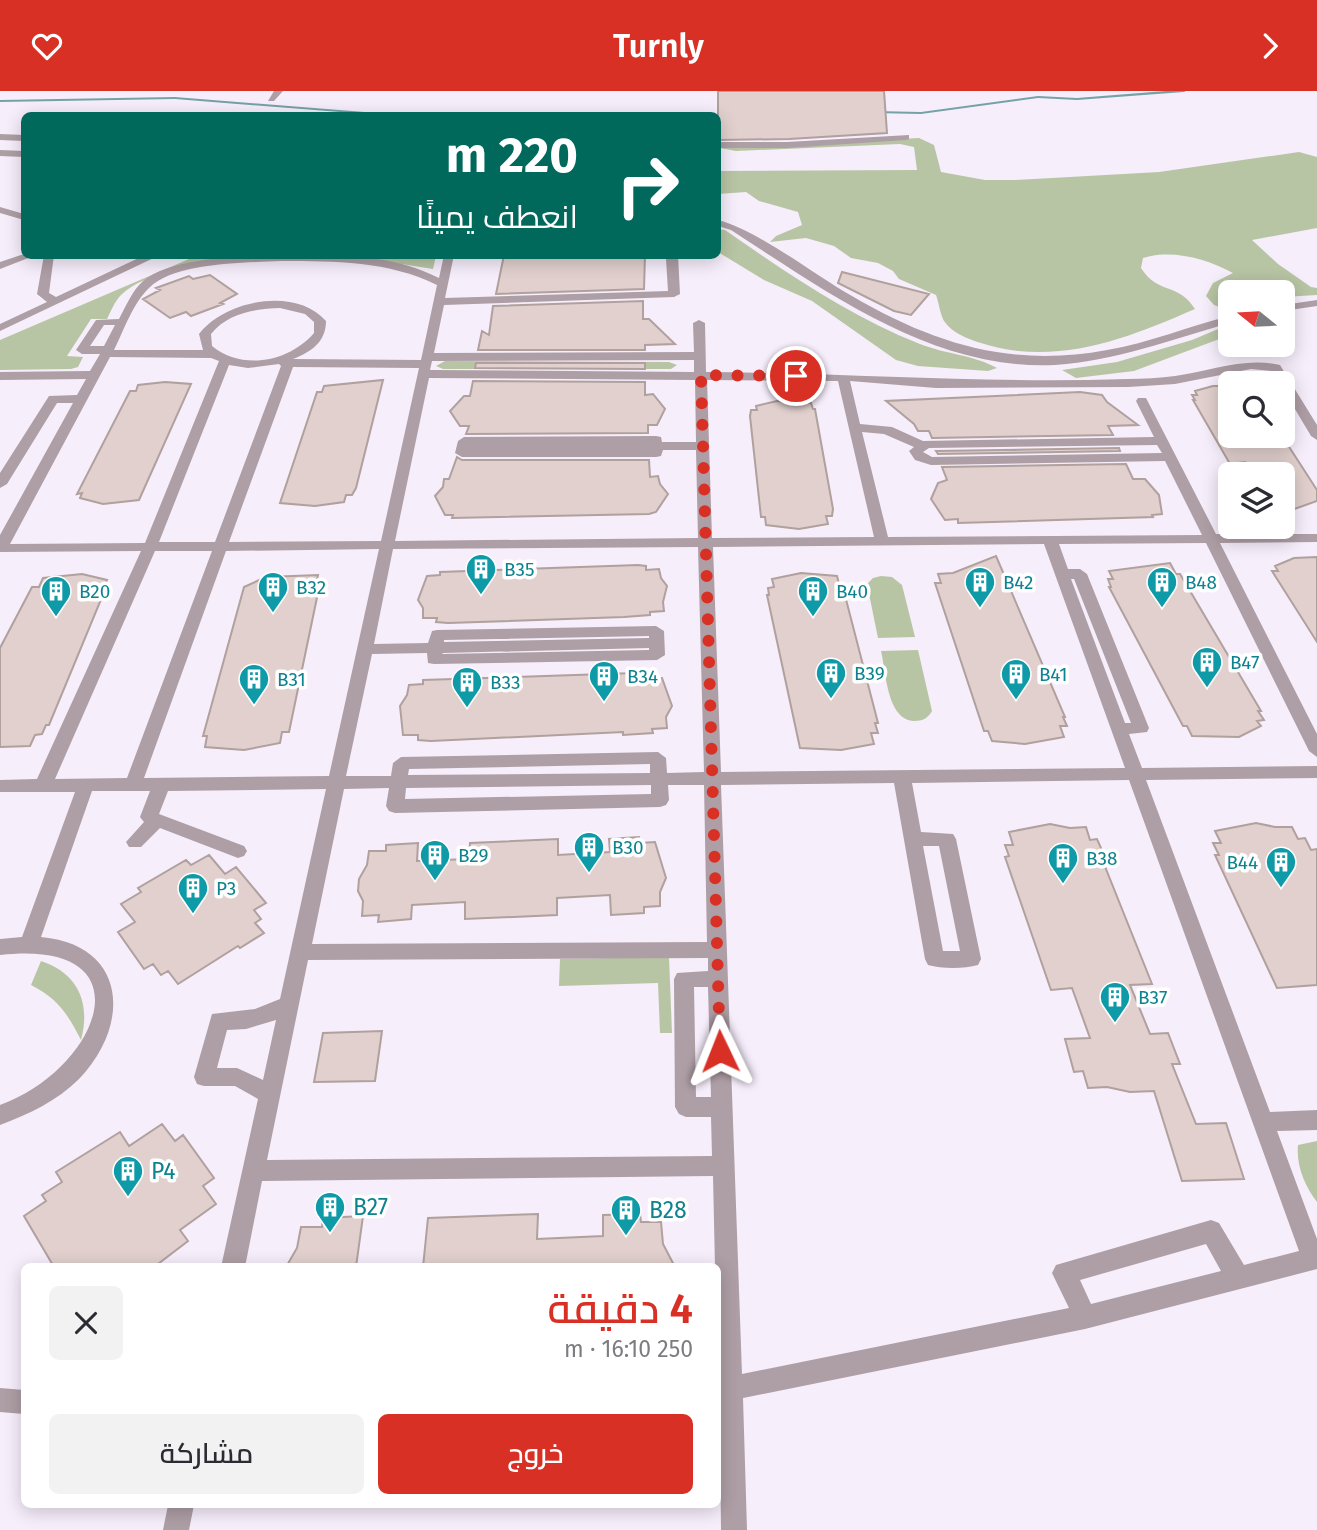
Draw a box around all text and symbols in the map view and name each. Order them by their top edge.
icon: heart [28,27,66,65]
text: Turnly [613,27,704,65]
icon: forward [1251,27,1289,65]
text: 220 m [446,126,578,185]
icon: right [602,140,693,231]
text: انعطف يمينًا [416,198,578,236]
north arrow [1218,280,1295,357]
map controls [1218,280,1295,539]
pin [766,346,826,406]
icon: arrive [777,357,815,395]
button: search [1218,371,1295,448]
button: layers [1218,462,1295,539]
building icon: B35 [464,552,498,596]
place label: B35 [504,558,535,581]
building icon: B42 [963,565,997,609]
building icon: B48 [1145,565,1179,609]
building icon: B32 [256,570,290,614]
place label: B42 [1003,571,1034,594]
place label: B48 [1185,571,1217,594]
building icon: B20 [39,574,73,618]
building icon: B40 [796,574,830,618]
place label: B32 [296,576,326,599]
place label: B20 [79,580,110,603]
place label: B40 [836,580,868,603]
building icon: B47 [1190,645,1224,689]
place label: B47 [1230,651,1259,674]
building icon: B39 [814,656,848,700]
building icon: B41 [999,657,1033,701]
building icon: B34 [587,659,621,703]
building icon: B31 [237,662,271,706]
place label: B39 [854,662,885,685]
place label: B41 [1039,663,1068,686]
building icon: B33 [450,665,484,709]
place label: B34 [627,665,658,688]
place label: B31 [277,668,306,691]
place label: B33 [490,671,521,694]
building icon: B30 [572,830,606,874]
place label: B30 [612,836,644,859]
building icon: B29 [418,838,452,882]
building icon: B38 [1046,841,1080,885]
place label: B29 [458,844,488,867]
building icon: B44 [1264,845,1298,889]
place label: B38 [1086,847,1118,870]
place label: B44 [1226,851,1258,874]
building icon: P3 [176,871,210,915]
place label: P3 [216,877,236,900]
building icon: B37 [1098,980,1132,1024]
place label: B37 [1138,986,1167,1009]
position arrow [683,1014,757,1088]
building icon: P4 [111,1154,145,1198]
place label: P4 [151,1157,176,1185]
building icon: B27 [313,1190,347,1234]
place label: B27 [353,1193,388,1221]
building icon: B28 [609,1193,643,1237]
place label: B28 [649,1196,687,1224]
text: 4 دقيقة [547,1284,693,1334]
button: close [49,1286,123,1360]
text: 250 m · 16:10 [564,1335,693,1363]
button: مشاركة [49,1414,364,1494]
button: خروج [378,1414,693,1494]

